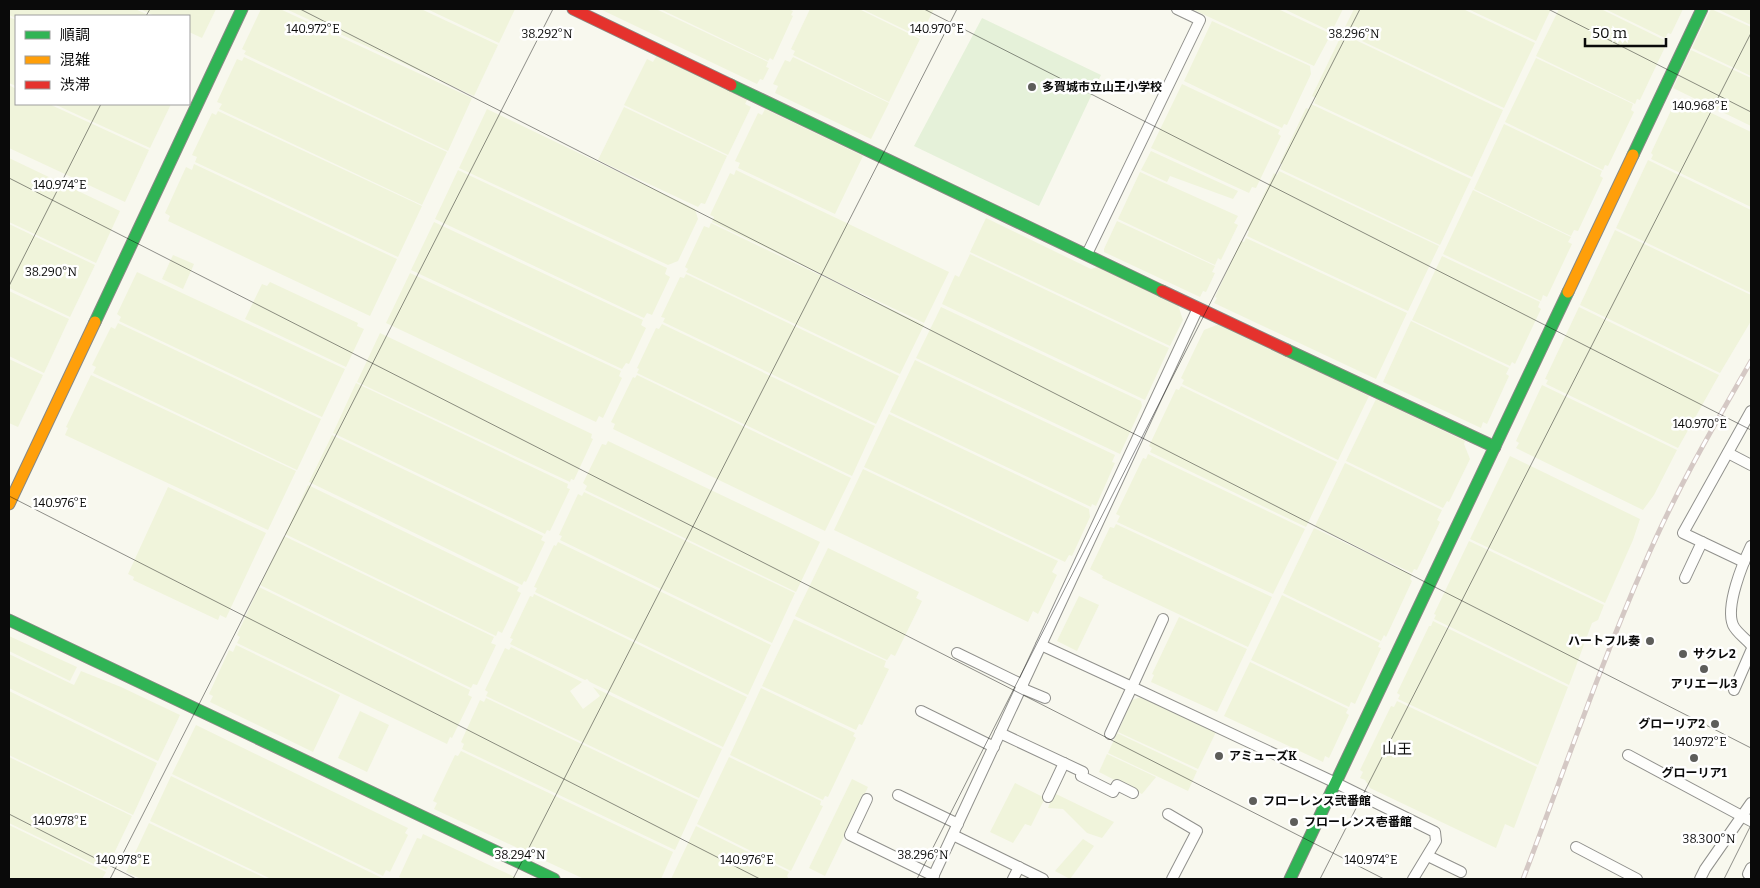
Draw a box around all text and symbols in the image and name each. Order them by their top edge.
legend [15,15,190,105]
scale bar [1585,15,1666,47]
text: 140.972°E [286,22,340,36]
text: 140.970°E [910,22,964,36]
text: 50 m [1592,24,1628,42]
text: 順調 [60,26,90,44]
text: 38.292°N [521,27,573,41]
text: 38.296°N [1328,27,1380,41]
text: 混雑 [60,51,90,69]
text: 渋滞 [60,76,90,94]
place label: 多賀城市立山王小学校 [1042,80,1162,94]
marker: 多賀城市立山王小学校 [1026,81,1038,93]
text: 140.968°E [1672,99,1728,113]
text: 140.974°E [33,178,87,192]
text: 38.290°N [25,265,77,279]
text: 140.970°E [1673,417,1727,431]
text: 140.976°E [33,496,87,510]
place label: ハートフル奏 [1568,634,1640,648]
marker: ハートフル奏 [1644,635,1656,647]
place label: サクレ2 [1693,647,1736,661]
marker: サクレ2 [1677,648,1689,660]
marker: アリエール3 [1698,663,1710,675]
place label: アリエール3 [1671,677,1738,691]
place label: グローリア2 [1638,717,1705,731]
marker: グローリア2 [1709,718,1721,730]
text: 140.972°E [1673,735,1727,749]
district label: 山王 [1382,740,1412,758]
place label: アミューズK [1229,749,1297,763]
marker: アミューズK [1213,750,1225,762]
marker: グローリア1 [1688,752,1700,764]
place label: グローリア1 [1661,766,1727,780]
place label: フローレンス弐番館 [1263,794,1371,808]
marker: フローレンス弐番館 [1247,795,1259,807]
text: 140.978°E [33,814,87,828]
place label: フローレンス壱番館 [1304,815,1412,829]
marker: フローレンス壱番館 [1288,816,1300,828]
text: 38.300°N [1683,832,1736,846]
text: 38.294°N [494,848,546,862]
text: 38.296°N [897,848,949,862]
text: 140.978°E [96,853,150,867]
text: 140.976°E [720,853,774,867]
text: 140.974°E [1344,853,1398,867]

